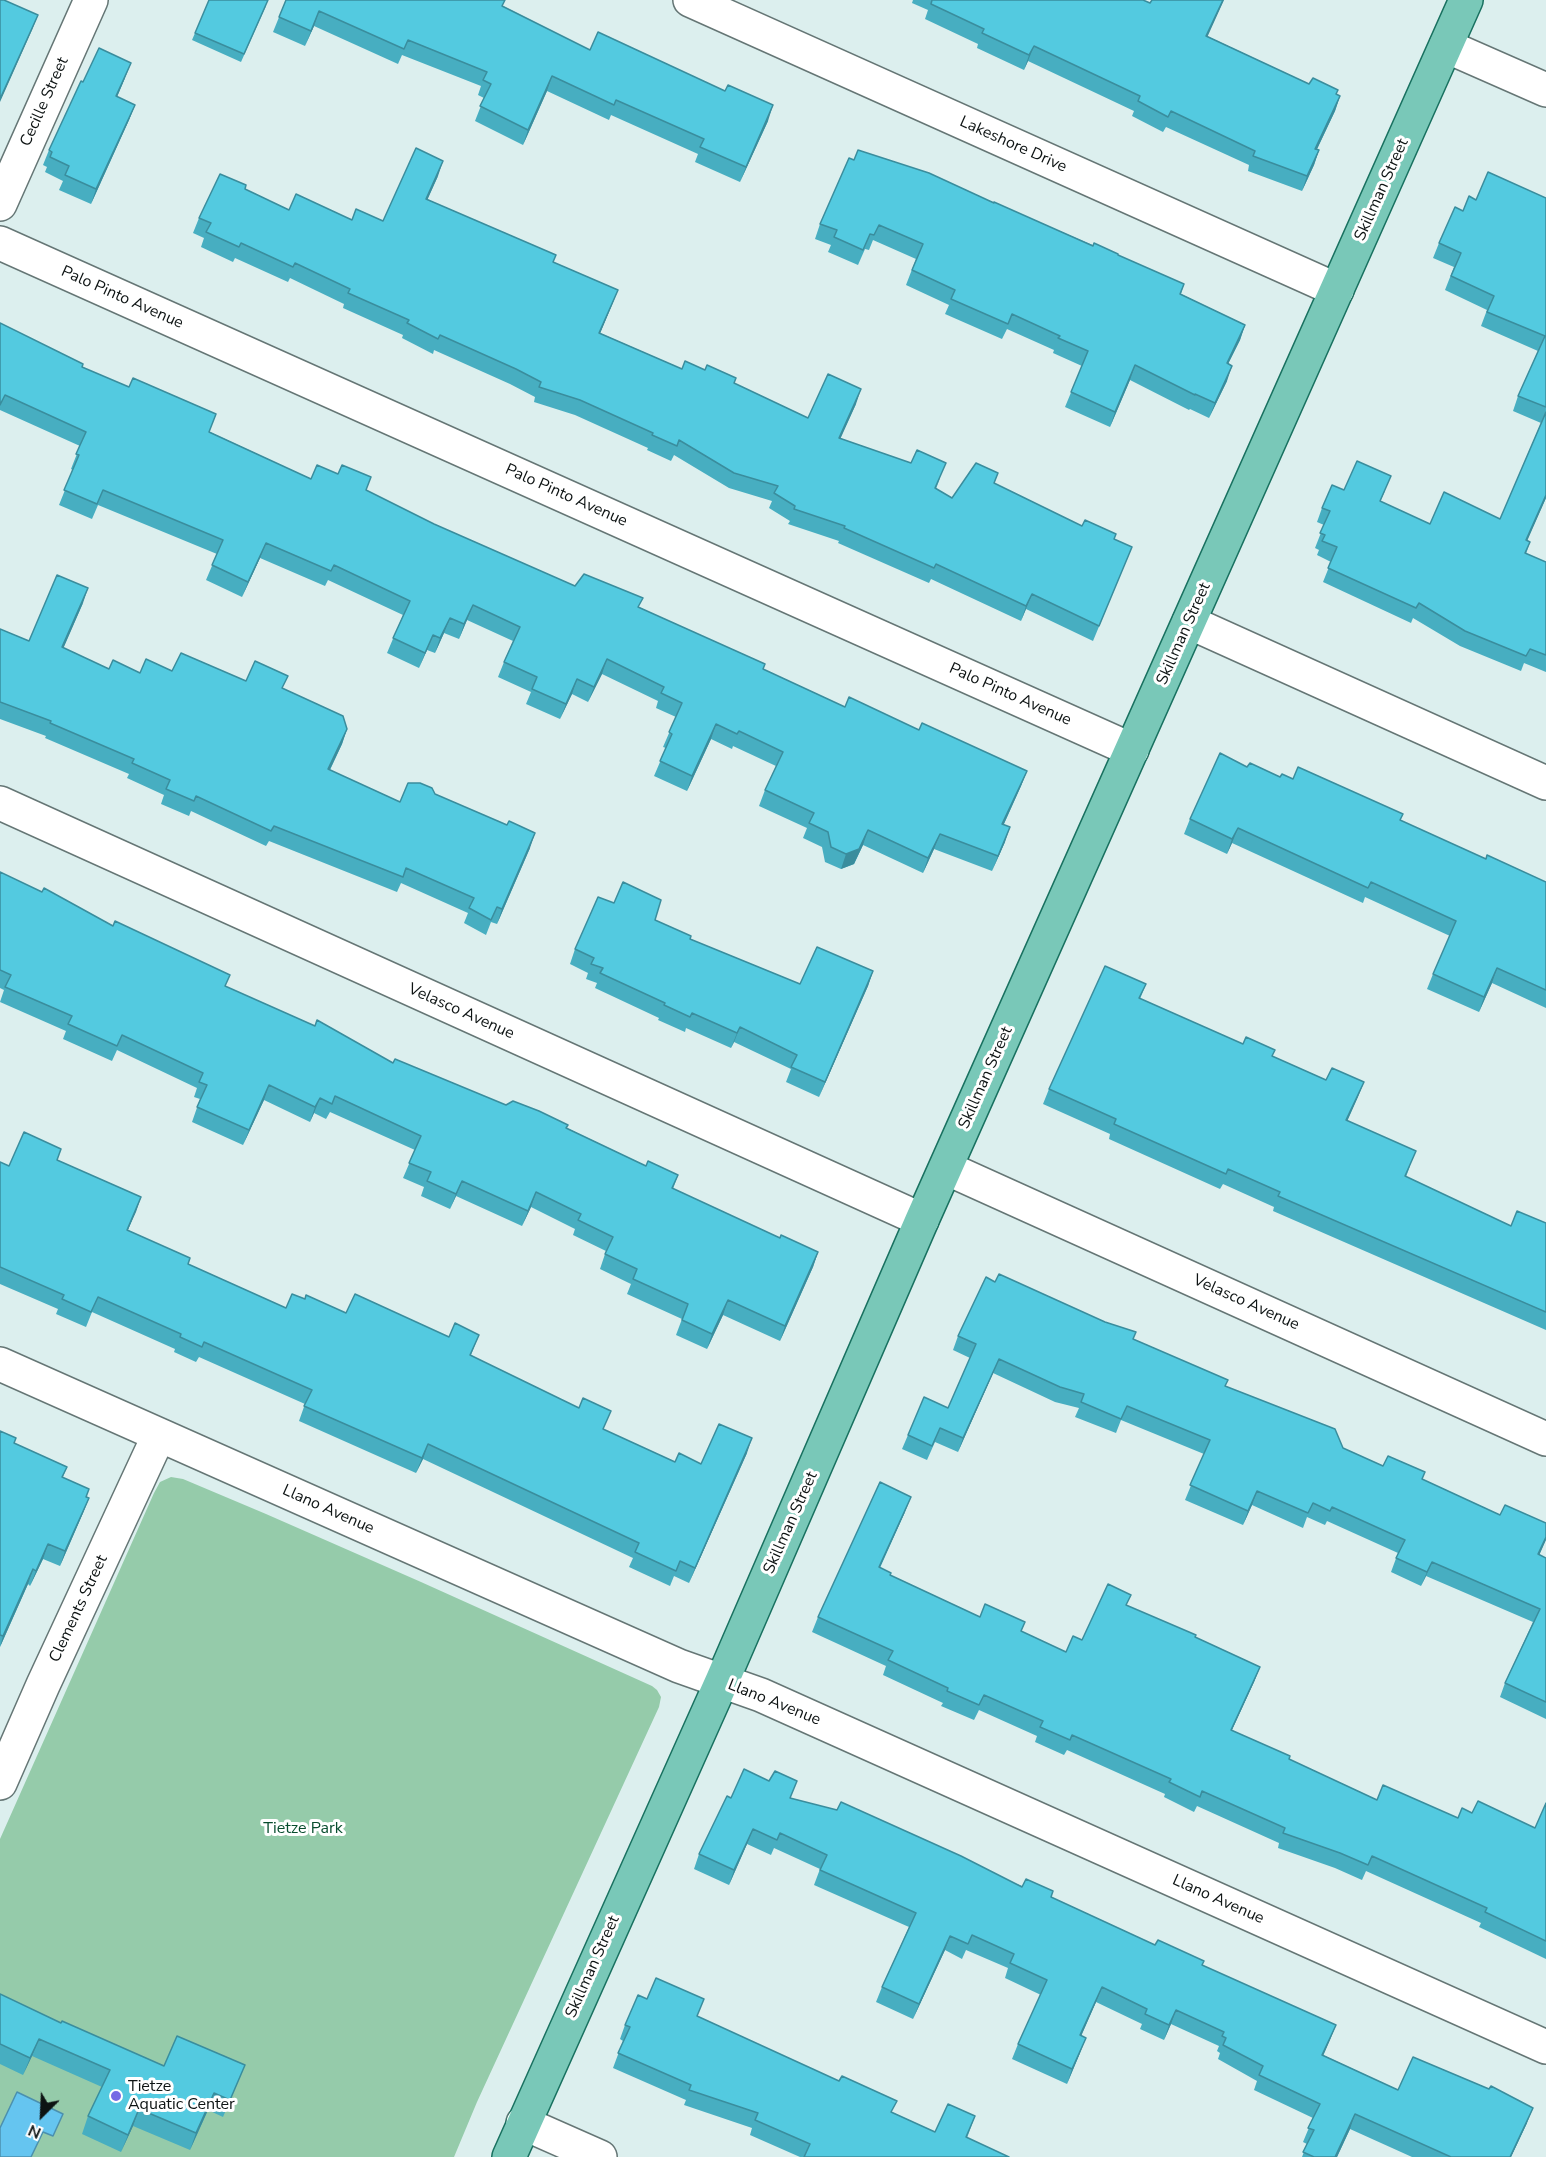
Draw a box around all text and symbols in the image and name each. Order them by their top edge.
street label: Cecille Street [17,54,73,150]
street label: Lakeshore Drive [956,113,1070,177]
street label: Skillman Street [1351,136,1413,244]
street label: Palo Pinto Avenue [58,262,186,334]
street label: Palo Pinto Avenue [502,460,630,532]
street label: Skillman Street [1153,580,1215,688]
street label: Palo Pinto Avenue [946,659,1074,731]
street label: Velasco Avenue [405,980,517,1044]
street label: Skillman Street [955,1024,1017,1132]
street label: Velasco Avenue [1190,1271,1302,1335]
street label: Skillman Street [760,1469,822,1577]
street label: Llano Avenue [279,1481,377,1539]
street label: Clements Street [46,1552,112,1666]
street label: Llano Avenue [725,1676,823,1730]
park label: Tietze Park [263,1819,343,1839]
street label: Llano Avenue [1169,1871,1267,1929]
street label: Skillman Street [562,1913,624,2021]
place label: Tietze Aquatic Center [128,2077,235,2115]
north arrow [12,2085,72,2145]
marker: Tietze Aquatic Center [109,2089,123,2103]
text: N [25,2119,45,2144]

